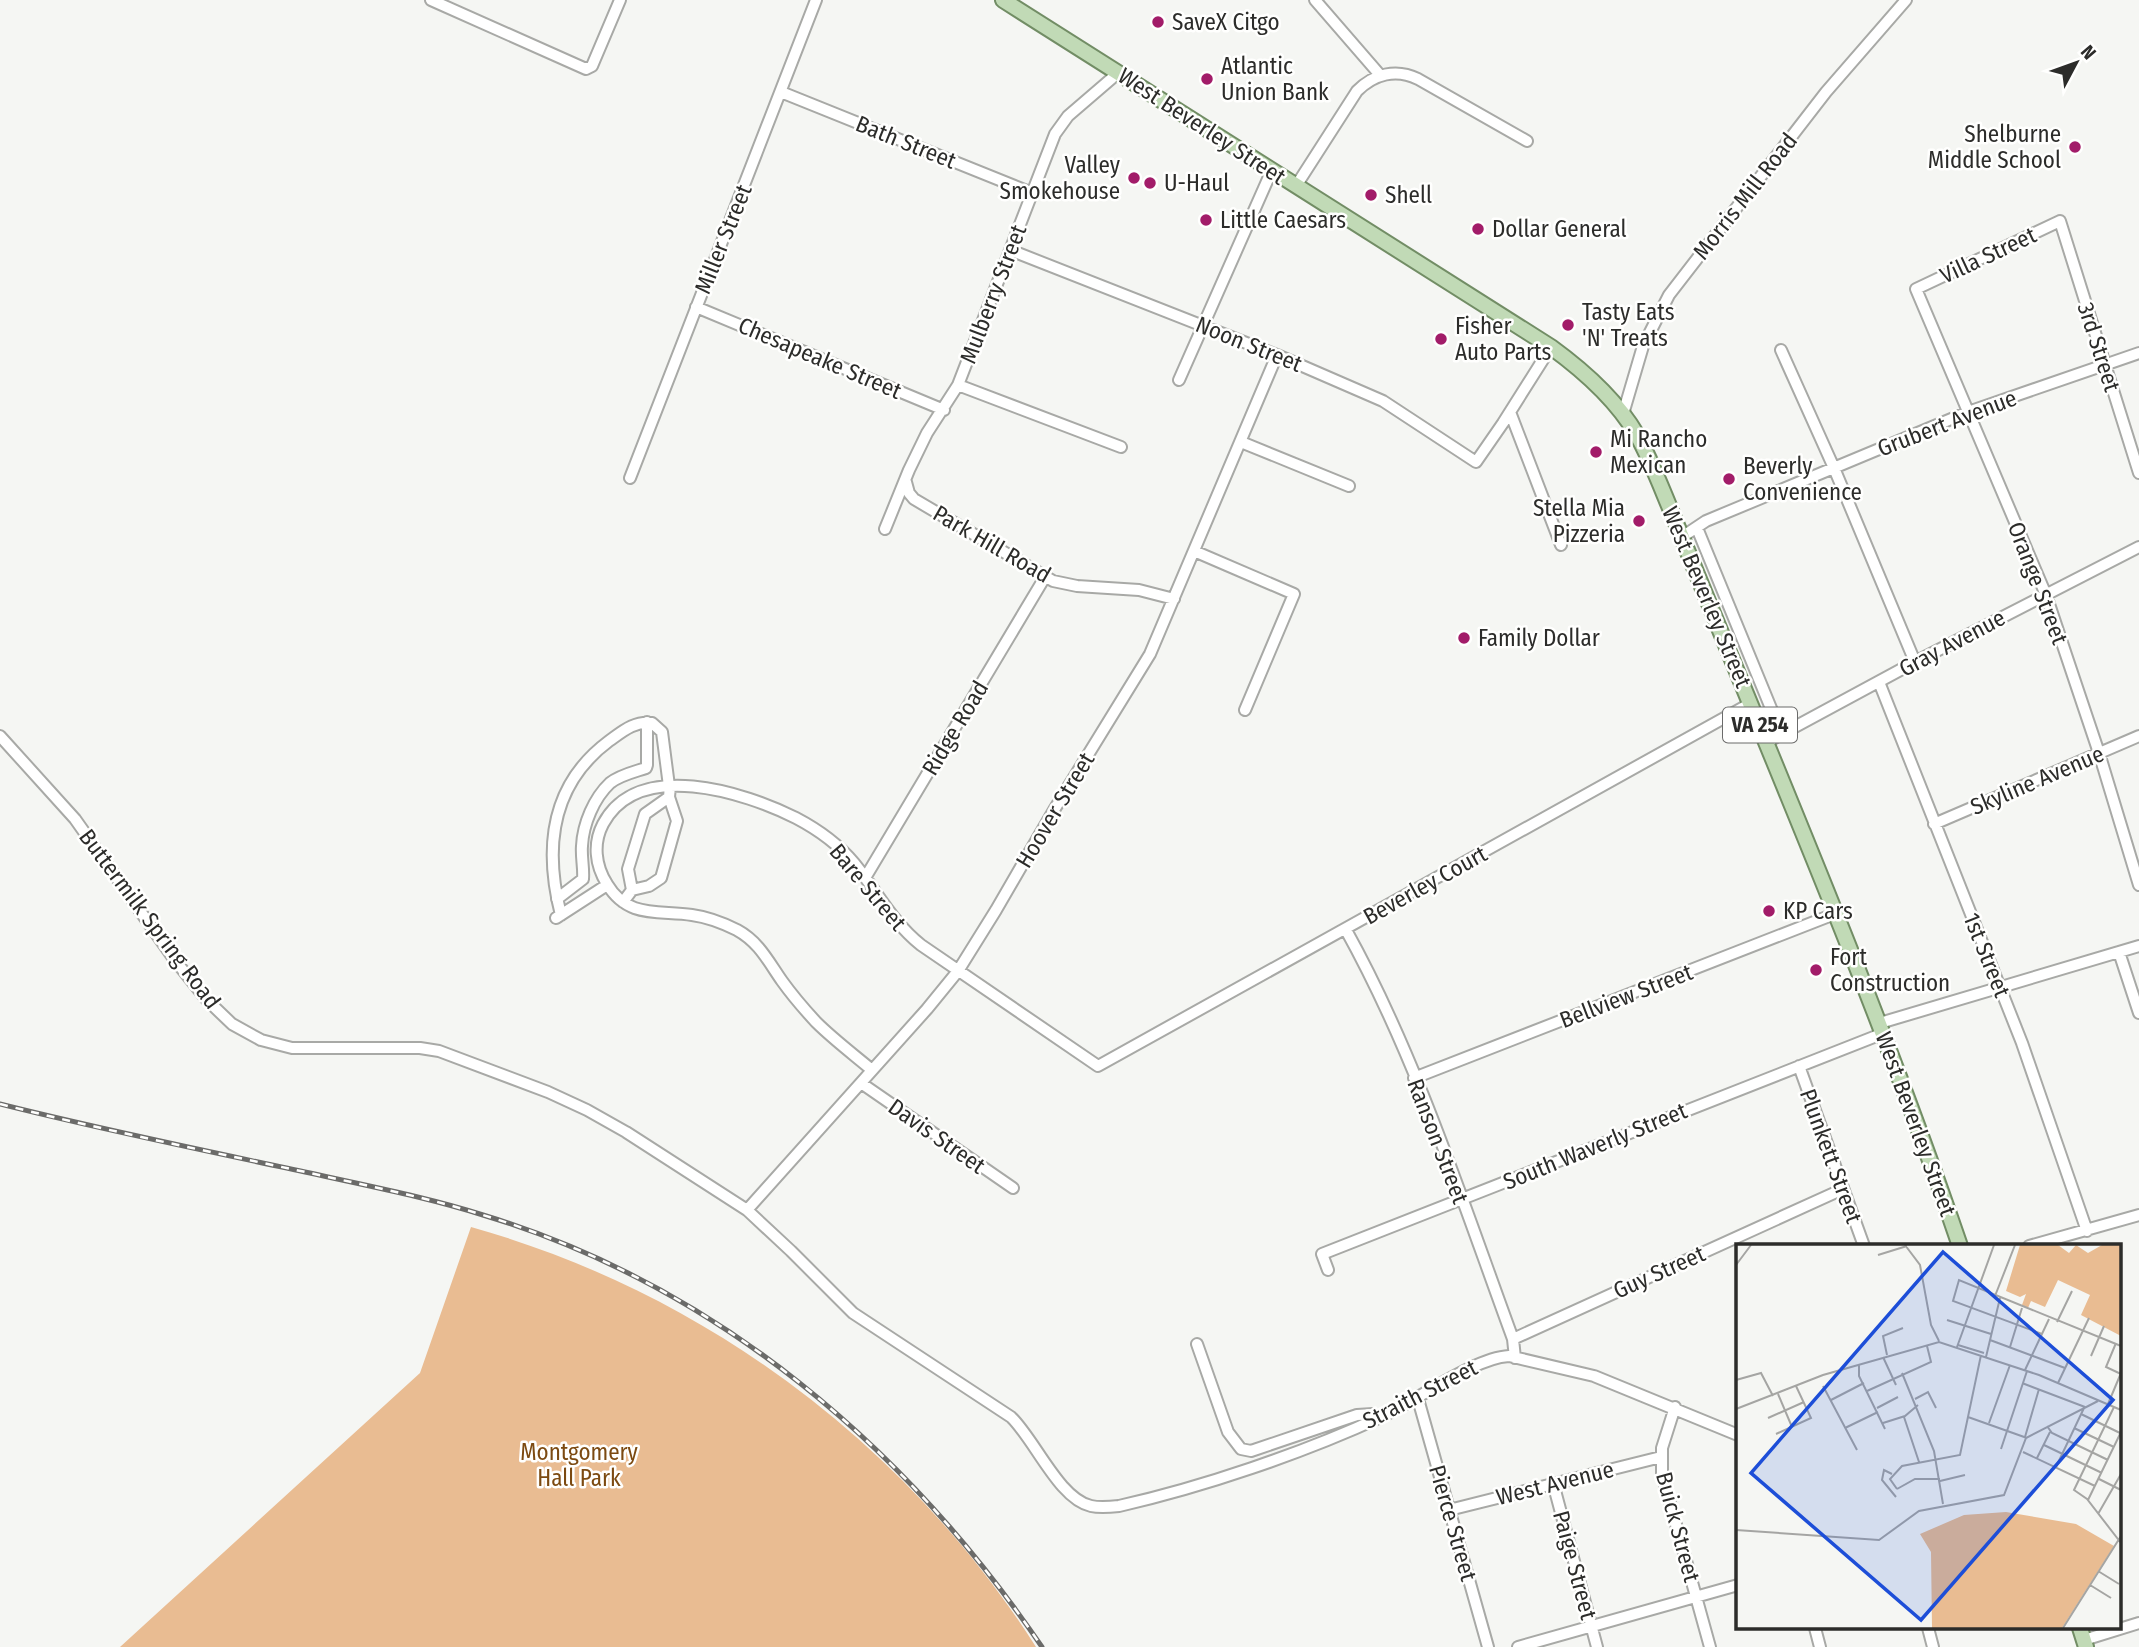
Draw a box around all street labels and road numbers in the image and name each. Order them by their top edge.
street label: West Beverley Street [1113,61,1291,191]
street label: Bath Street [852,109,961,175]
street label: Morris Mill Road [1687,127,1803,265]
street label: Miller Street [688,180,758,298]
street label: Mulberry Street [954,220,1032,367]
street label: Villa Street [1936,220,2041,289]
street label: 3rd Street [2071,299,2127,396]
street label: Noon Street [1192,310,1307,378]
street label: Chesapeake Street [734,311,906,405]
street label: Grubert Avenue [1873,384,2021,462]
street label: Park Hill Road [928,499,1056,589]
street label: West Beverley Street [1656,502,1758,692]
street label: Orange Street [2002,518,2074,649]
street label: Gray Avenue [1894,603,2010,683]
street label: Ridge Road [916,676,994,780]
road number: VA 254 [1723,708,1797,742]
street label: Skyline Avenue [1966,739,2108,821]
street label: Hoover Street [1010,747,1101,873]
street label: Buttermilk Spring Road [73,824,227,1014]
street label: Bare Street [824,838,913,936]
street label: Beverley Court [1358,839,1492,930]
street label: 1st Street [1957,909,2017,1002]
street label: Bellview Street [1556,958,1697,1034]
street label: West Beverley Street [1870,1028,1962,1220]
street label: Ranson Street [1401,1075,1475,1208]
street label: Plunkett Street [1794,1085,1868,1227]
street label: Davis Street [883,1092,991,1180]
street label: South Waverly Street [1499,1096,1691,1196]
street label: Guy Street [1609,1239,1710,1305]
street label: Straith Street [1358,1353,1482,1435]
street label: West Avenue [1493,1455,1617,1511]
street label: Pierce Street [1423,1462,1483,1585]
street label: Buick Street [1650,1469,1706,1586]
street label: Paige Street [1547,1507,1603,1623]

